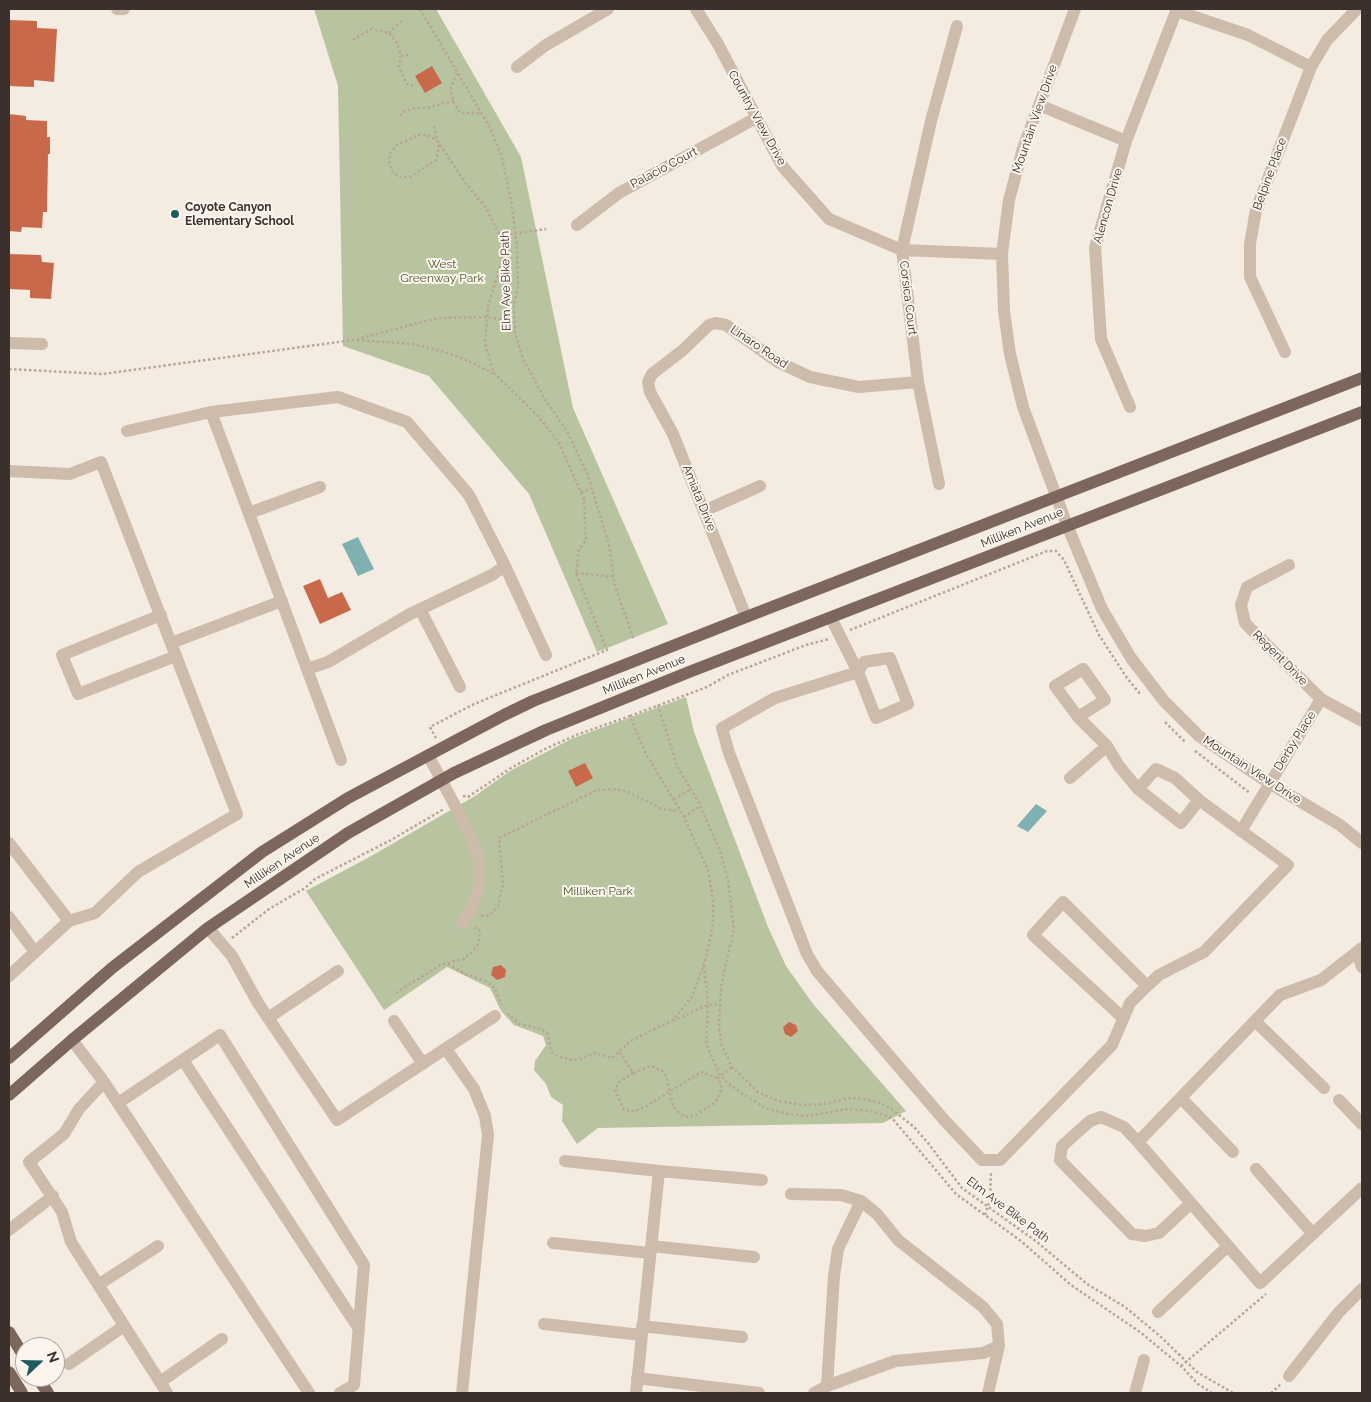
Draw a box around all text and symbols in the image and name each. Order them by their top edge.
street label: Mountain View Drive [1010,63,1060,175]
street label: Country View Drive [725,68,789,168]
street label: Belpine Place [1250,136,1290,212]
street label: Palacio Court [628,144,700,192]
street label: Alencon Drive [1090,167,1126,245]
place label: Coyote Canyon Elementary School [185,200,294,228]
marker: Coyote Canyon Elementary School [169,208,181,220]
street label: Elm Ave Bike Path [498,231,514,331]
park label: West Greenway Park [400,257,484,285]
street label: Corsica Court [896,260,920,336]
street label: Linaro Road [728,323,790,371]
street label: Amiata Drive [679,463,719,533]
street label: Milliken Avenue [979,505,1065,551]
street label: Regent Drive [1250,628,1310,688]
street label: Milliken Avenue [601,652,687,698]
street label: Derby Place [1271,709,1319,773]
street label: Mountain View Drive [1200,733,1304,807]
street label: Milliken Avenue [242,831,322,891]
park label: Milliken Park [563,884,633,898]
street label: Elm Ave Bike Path [964,1174,1052,1246]
north arrow [15,1337,65,1387]
text: N [44,1349,62,1365]

